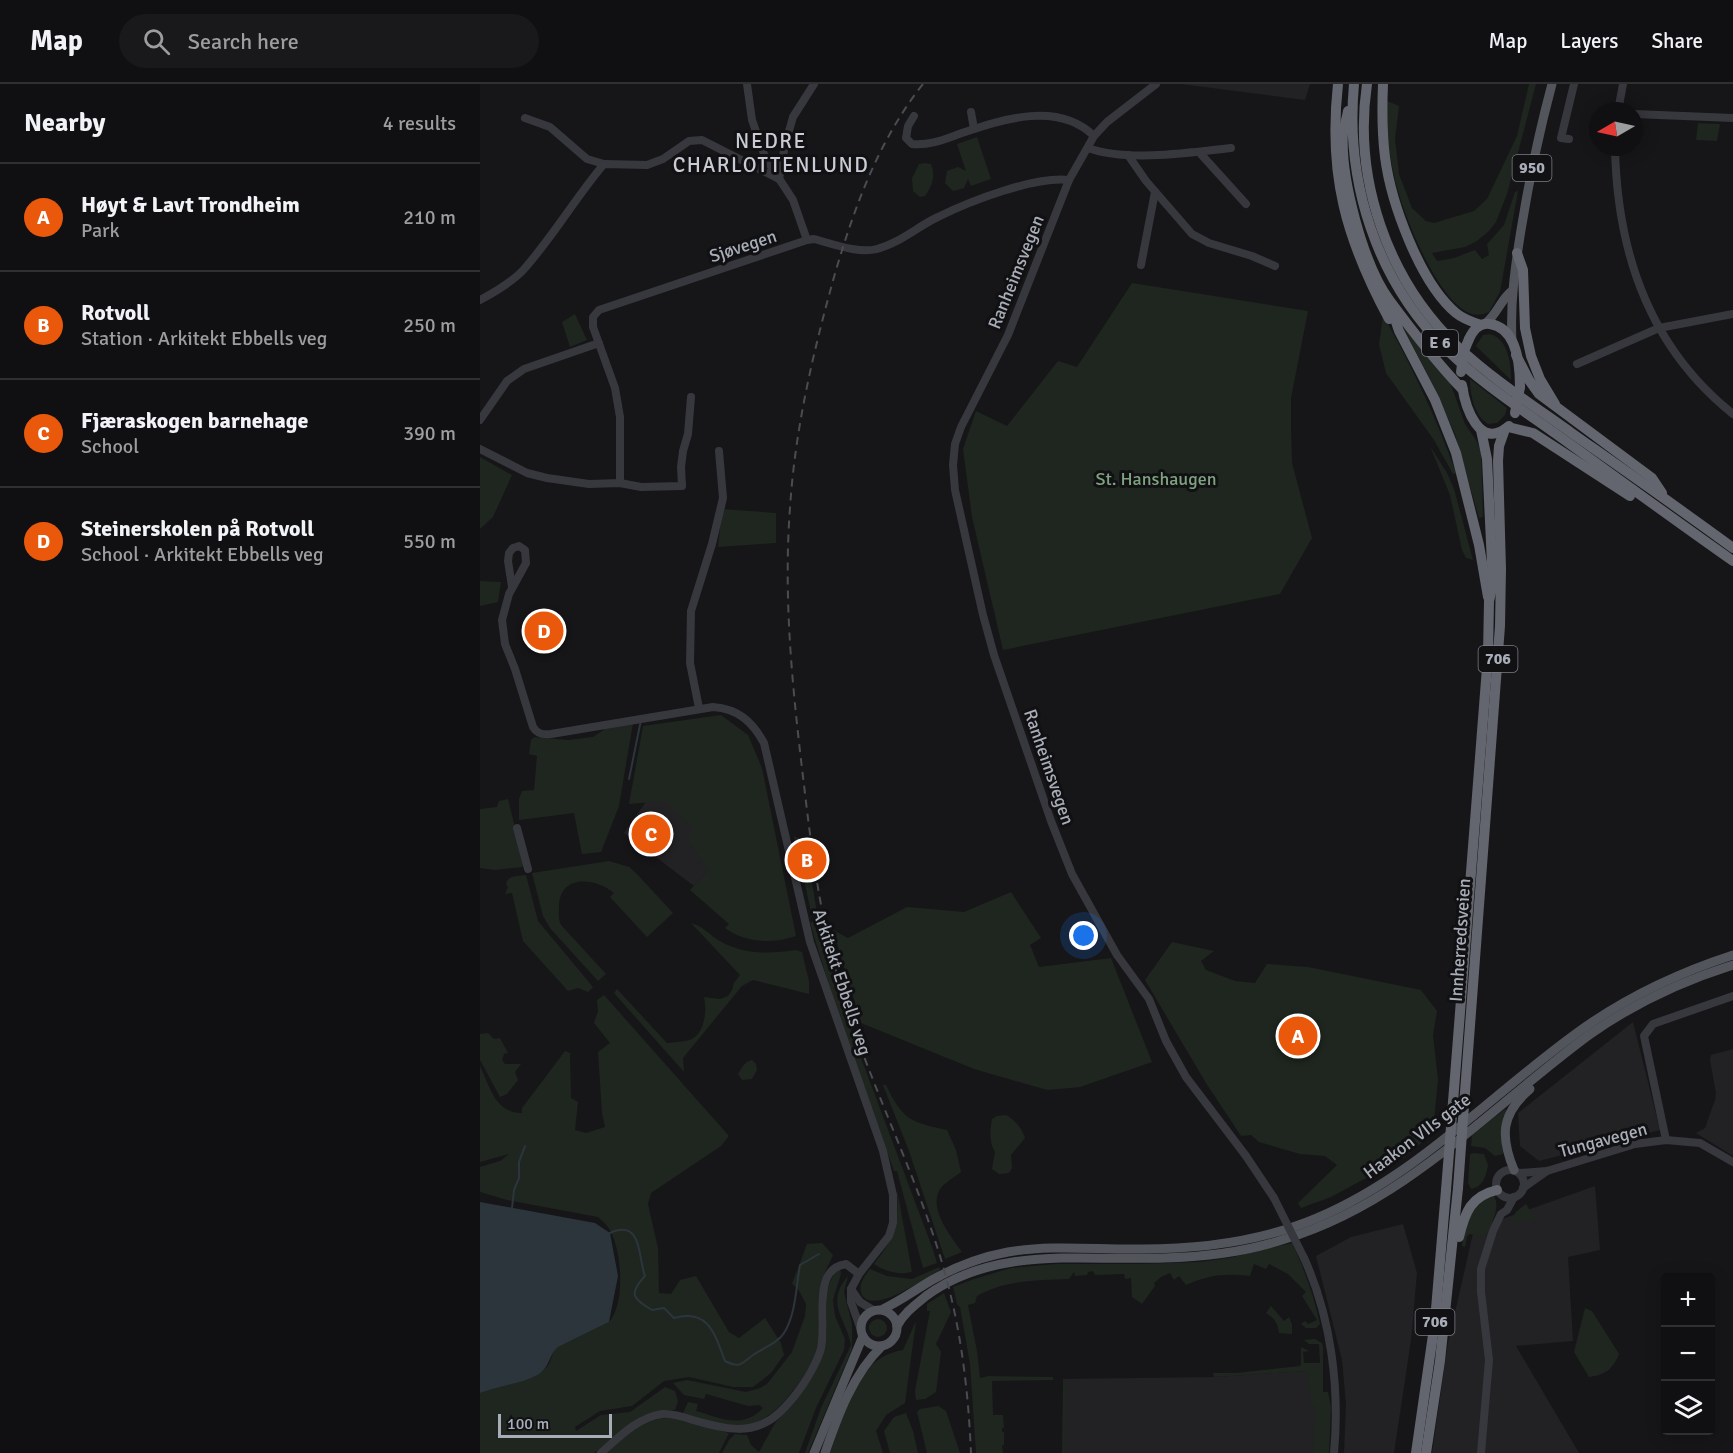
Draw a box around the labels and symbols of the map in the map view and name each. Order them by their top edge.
north arrow [1589,102,1643,156]
district label: NEDRE CHARLOTTENLUND [673,128,869,178]
road number: 950 [1512,155,1552,181]
street label: Ranheimsvegen [983,212,1049,332]
street label: Sjøvegen [707,225,779,267]
road number: E 6 [1422,330,1458,356]
park label: St. Hanshaugen [1095,468,1217,490]
pin: D [524,608,564,654]
road number: 706 [1478,646,1518,672]
street label: Ranheimsvegen [1019,706,1079,828]
pin: C [632,812,670,856]
pin: B [788,838,826,882]
street label: Innherredsveien [1445,878,1475,1002]
street label: Arkitekt Ebbells veg [808,906,876,1058]
your location [1069,921,1098,950]
pin: A [1278,1014,1318,1058]
street label: Haakon VIIs gate [1359,1089,1475,1183]
street label: Tungavegen [1556,1118,1650,1162]
road number: 706 [1416,1309,1454,1335]
scale bar [498,1411,612,1438]

